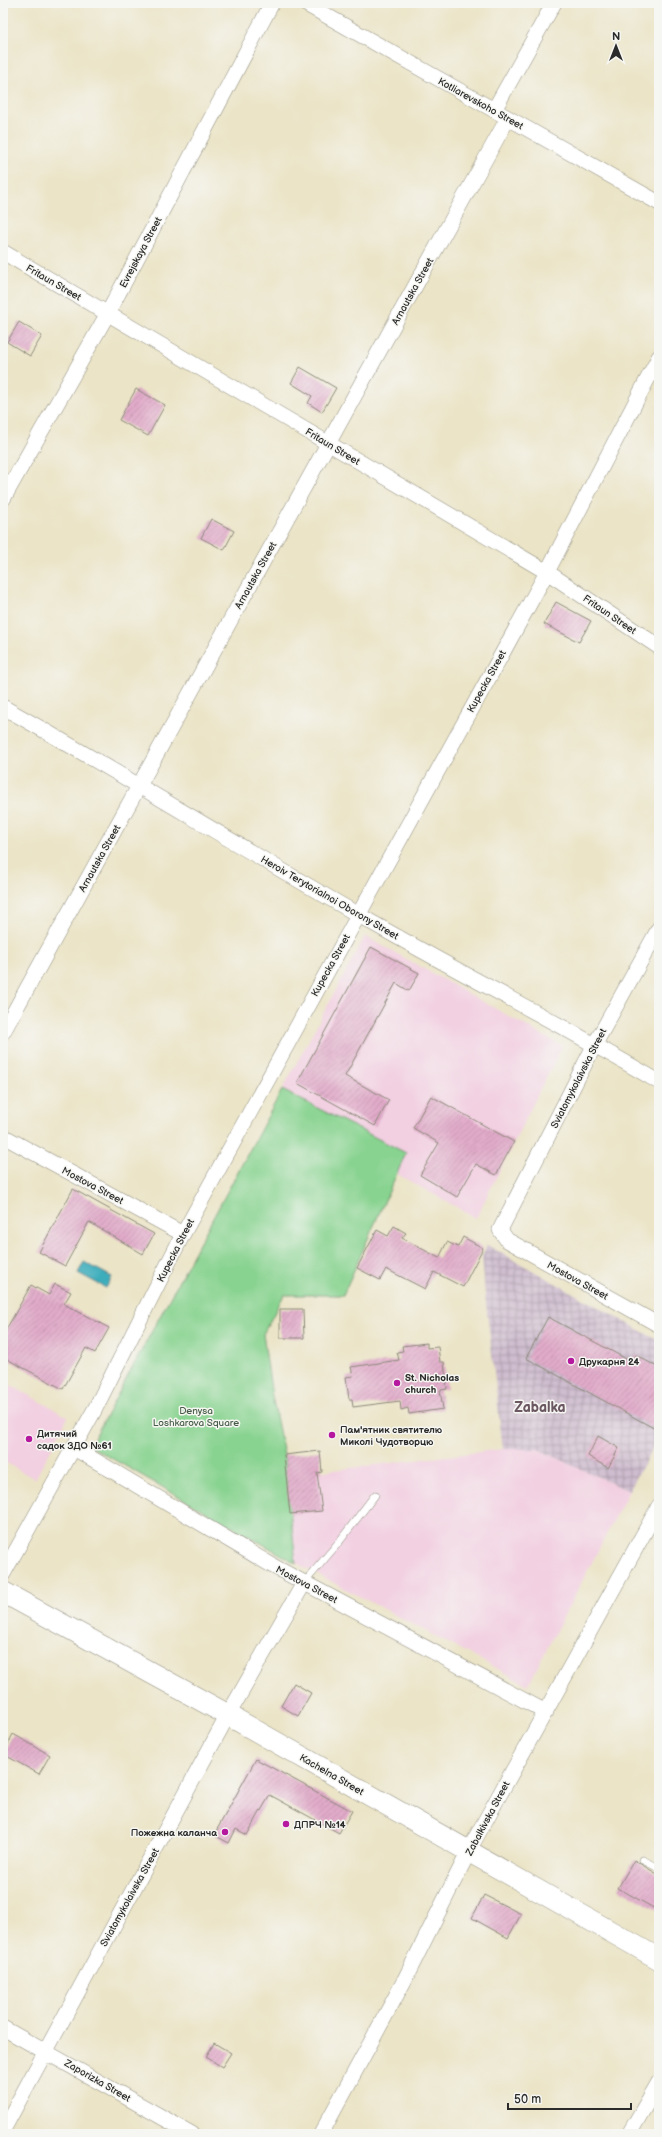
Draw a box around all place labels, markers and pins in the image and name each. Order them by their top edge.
marker: Друкарня 24 [566,1356,576,1366]
place label: Друкарня 24 [579,1356,640,1368]
place label: St. Nicholas church [405,1372,459,1396]
marker: St. Nicholas church [392,1378,402,1388]
place label: Пам'ятник святителю Миколі Чудотворцю [340,1424,443,1448]
place label: Дитячий садок ЗДО №61 [37,1428,112,1452]
marker: Пам'ятник святителю Миколі Чудотворцю [327,1430,337,1440]
marker: Дитячий садок ЗДО №61 [24,1434,34,1444]
marker: ДПРЧ №14 [281,1819,291,1829]
place label: ДПРЧ №14 [294,1819,346,1831]
place label: Пожежна каланча [131,1827,217,1839]
marker: Пожежна каланча [220,1827,230,1837]

